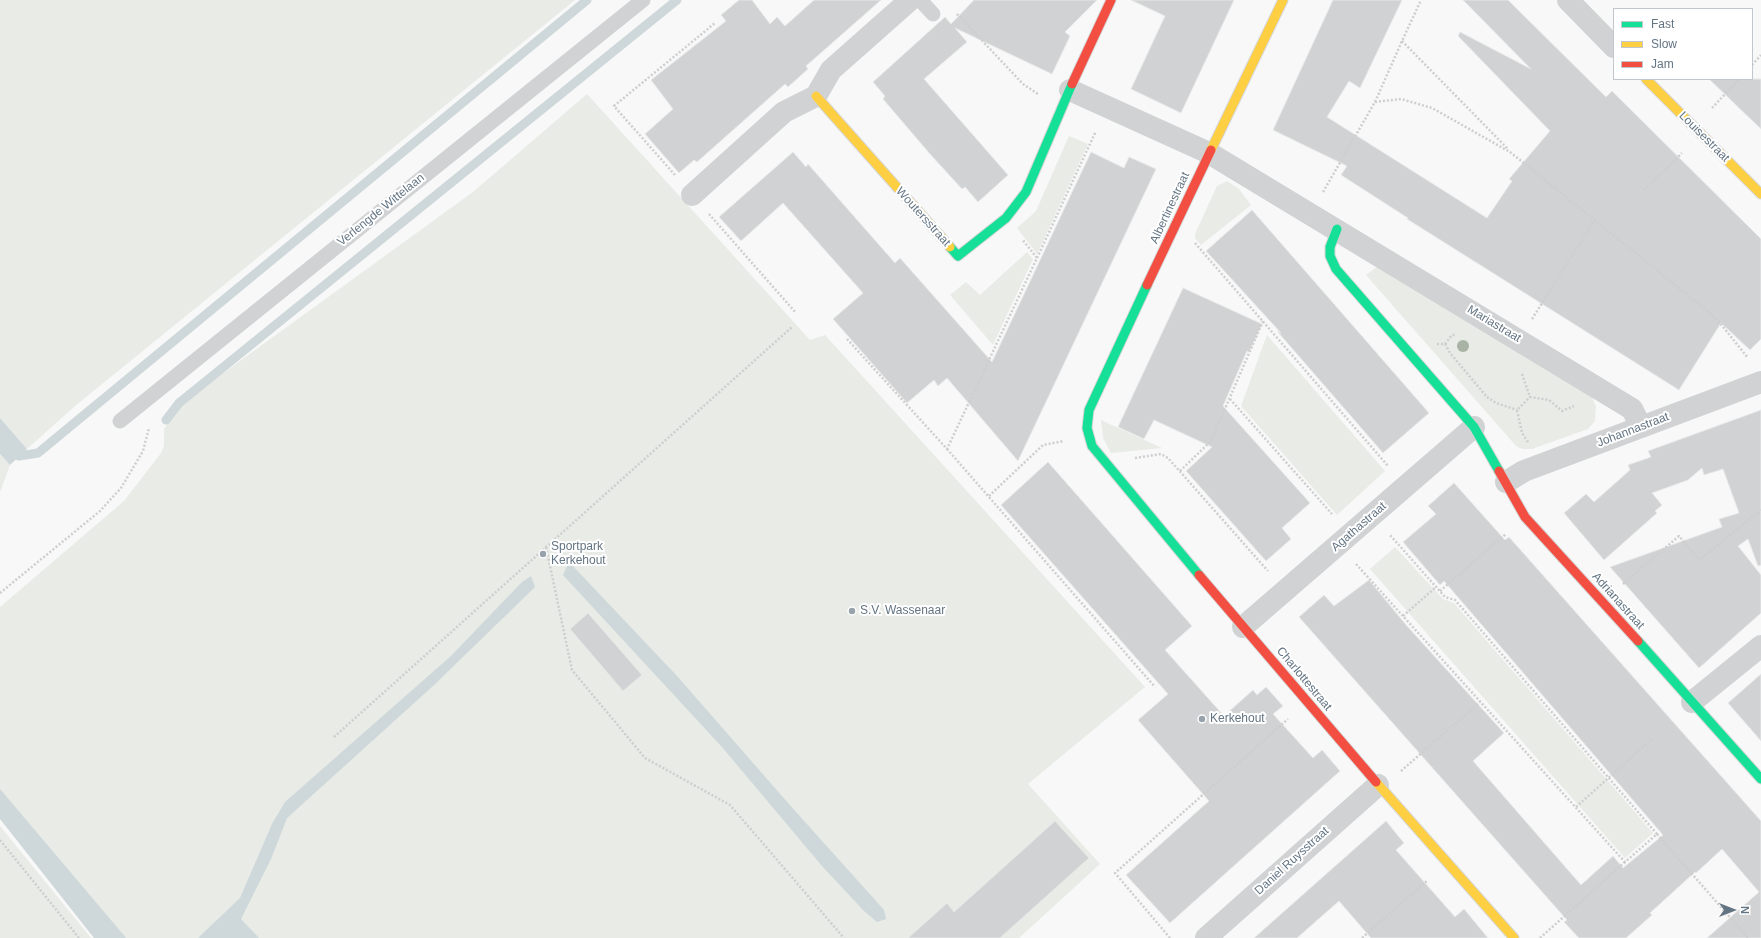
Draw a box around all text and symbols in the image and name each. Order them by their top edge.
legend [1613,8,1753,80]
text: Fast [1651,17,1674,31]
text: Slow [1651,37,1677,51]
text: Jam [1651,57,1674,71]
street label: Louisestraat [1676,109,1732,165]
street label: Albertinestraat [1147,170,1193,246]
street label: Verlengde Wittelaan [335,171,427,249]
street label: Woutersstraat [893,185,953,249]
street label: Mariastraat [1465,302,1523,346]
street label: Johannastraat [1595,410,1671,450]
street label: Agathastraat [1329,499,1389,555]
place label: Sportpark Kerkehout [551,540,606,568]
marker: Sportpark Kerkehout [538,549,548,559]
street label: Adrianastraat [1589,570,1647,632]
place label: S.V. Wassenaar [860,604,945,618]
marker: S.V. Wassenaar [847,606,857,616]
street label: Charlottestraat [1273,644,1335,714]
place label: Kerkehout [1210,712,1265,726]
marker: Kerkehout [1197,714,1207,724]
street label: Daniel Ruysstraat [1252,824,1332,898]
north arrow [1713,890,1753,930]
text: N [1739,906,1751,914]

